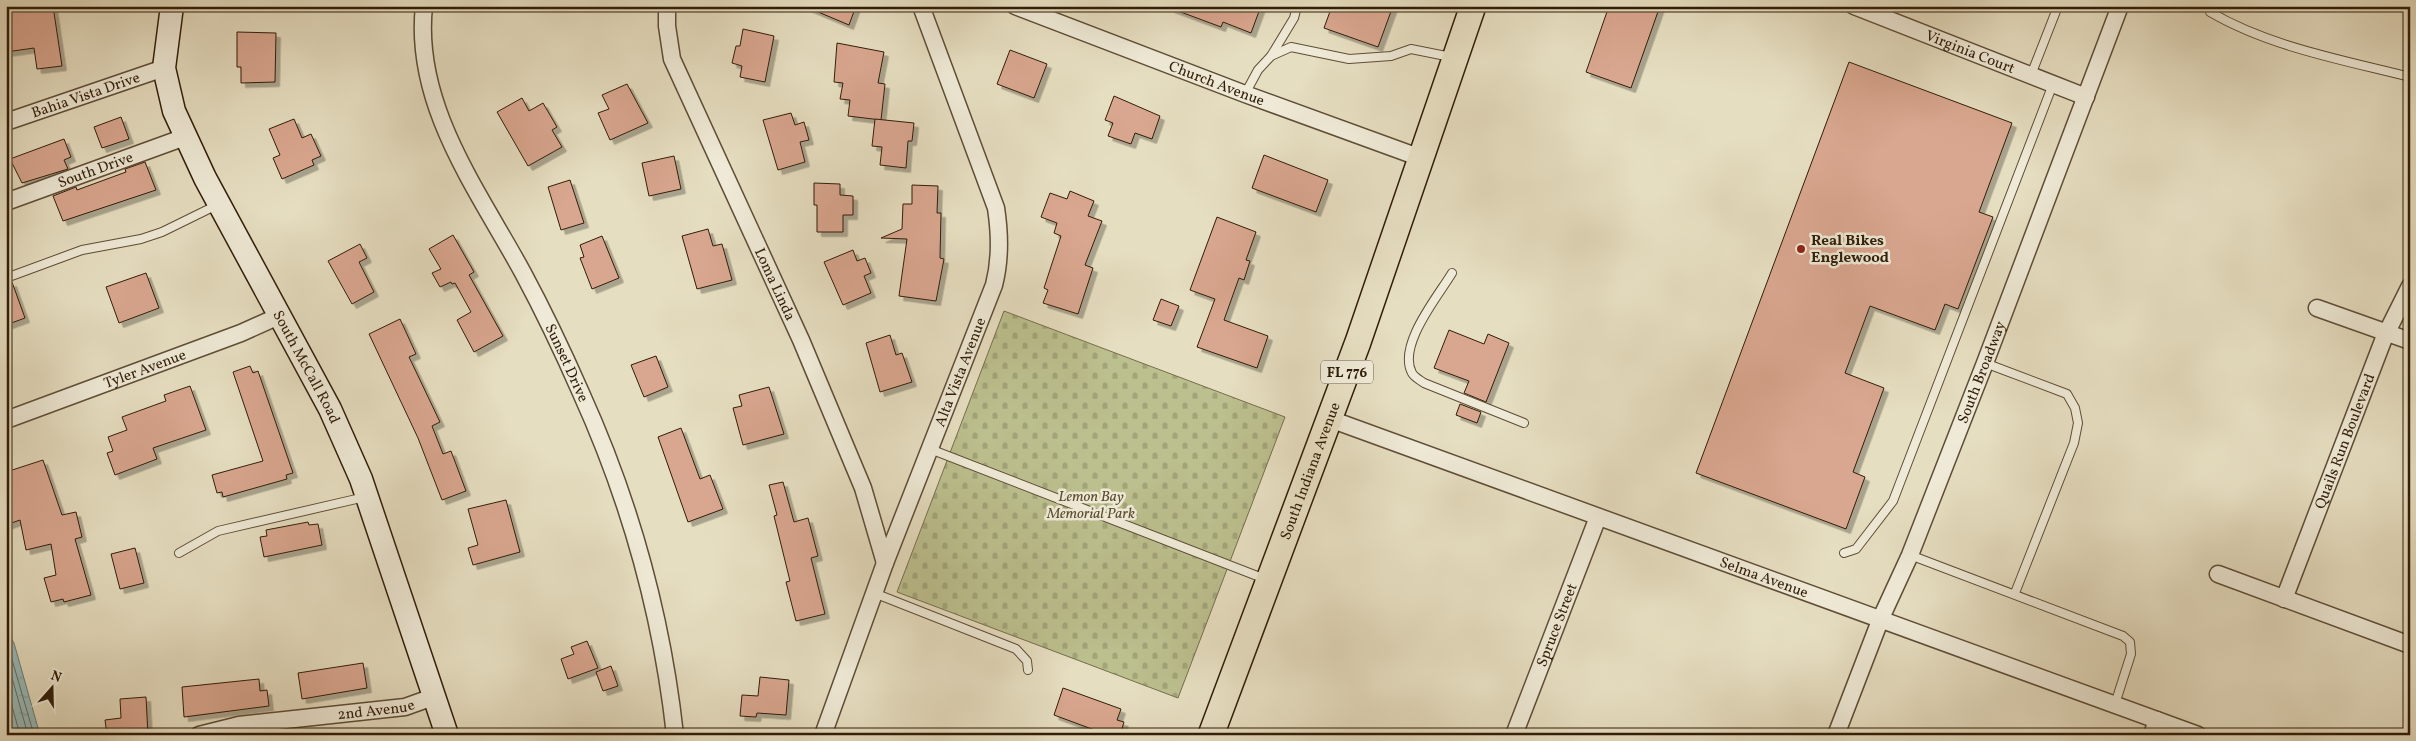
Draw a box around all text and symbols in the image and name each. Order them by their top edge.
street label: Virginia Court [1922,26,2018,80]
street label: Church Avenue [1165,57,1267,112]
street label: Bahia Vista Drive [29,68,143,125]
street label: South Drive [55,148,136,194]
place label: Real Bikes Englewood [1811,231,1889,269]
marker: Real Bikes Englewood [1795,243,1807,255]
street label: Loma Linda [748,245,800,324]
street label: South McCall Road [267,307,344,427]
street label: Alta Vista Avenue [930,315,992,430]
street label: South Broadway [1953,318,2012,427]
street label: Sunset Drive [539,321,593,406]
street label: Tyler Avenue [101,345,189,395]
road number: FL 776 [1321,361,1373,384]
street label: Quails Run Boulevard [2310,371,2381,513]
street label: South Indiana Avenue [1276,400,1346,543]
park label: Lemon Bay Memorial Park [1046,487,1135,525]
street label: Selma Avenue [1716,553,1811,604]
street label: Spruce Street [1532,581,1583,670]
north arrow [28,664,78,714]
text: N [48,667,64,688]
street label: 2nd Avenue [336,695,418,726]

